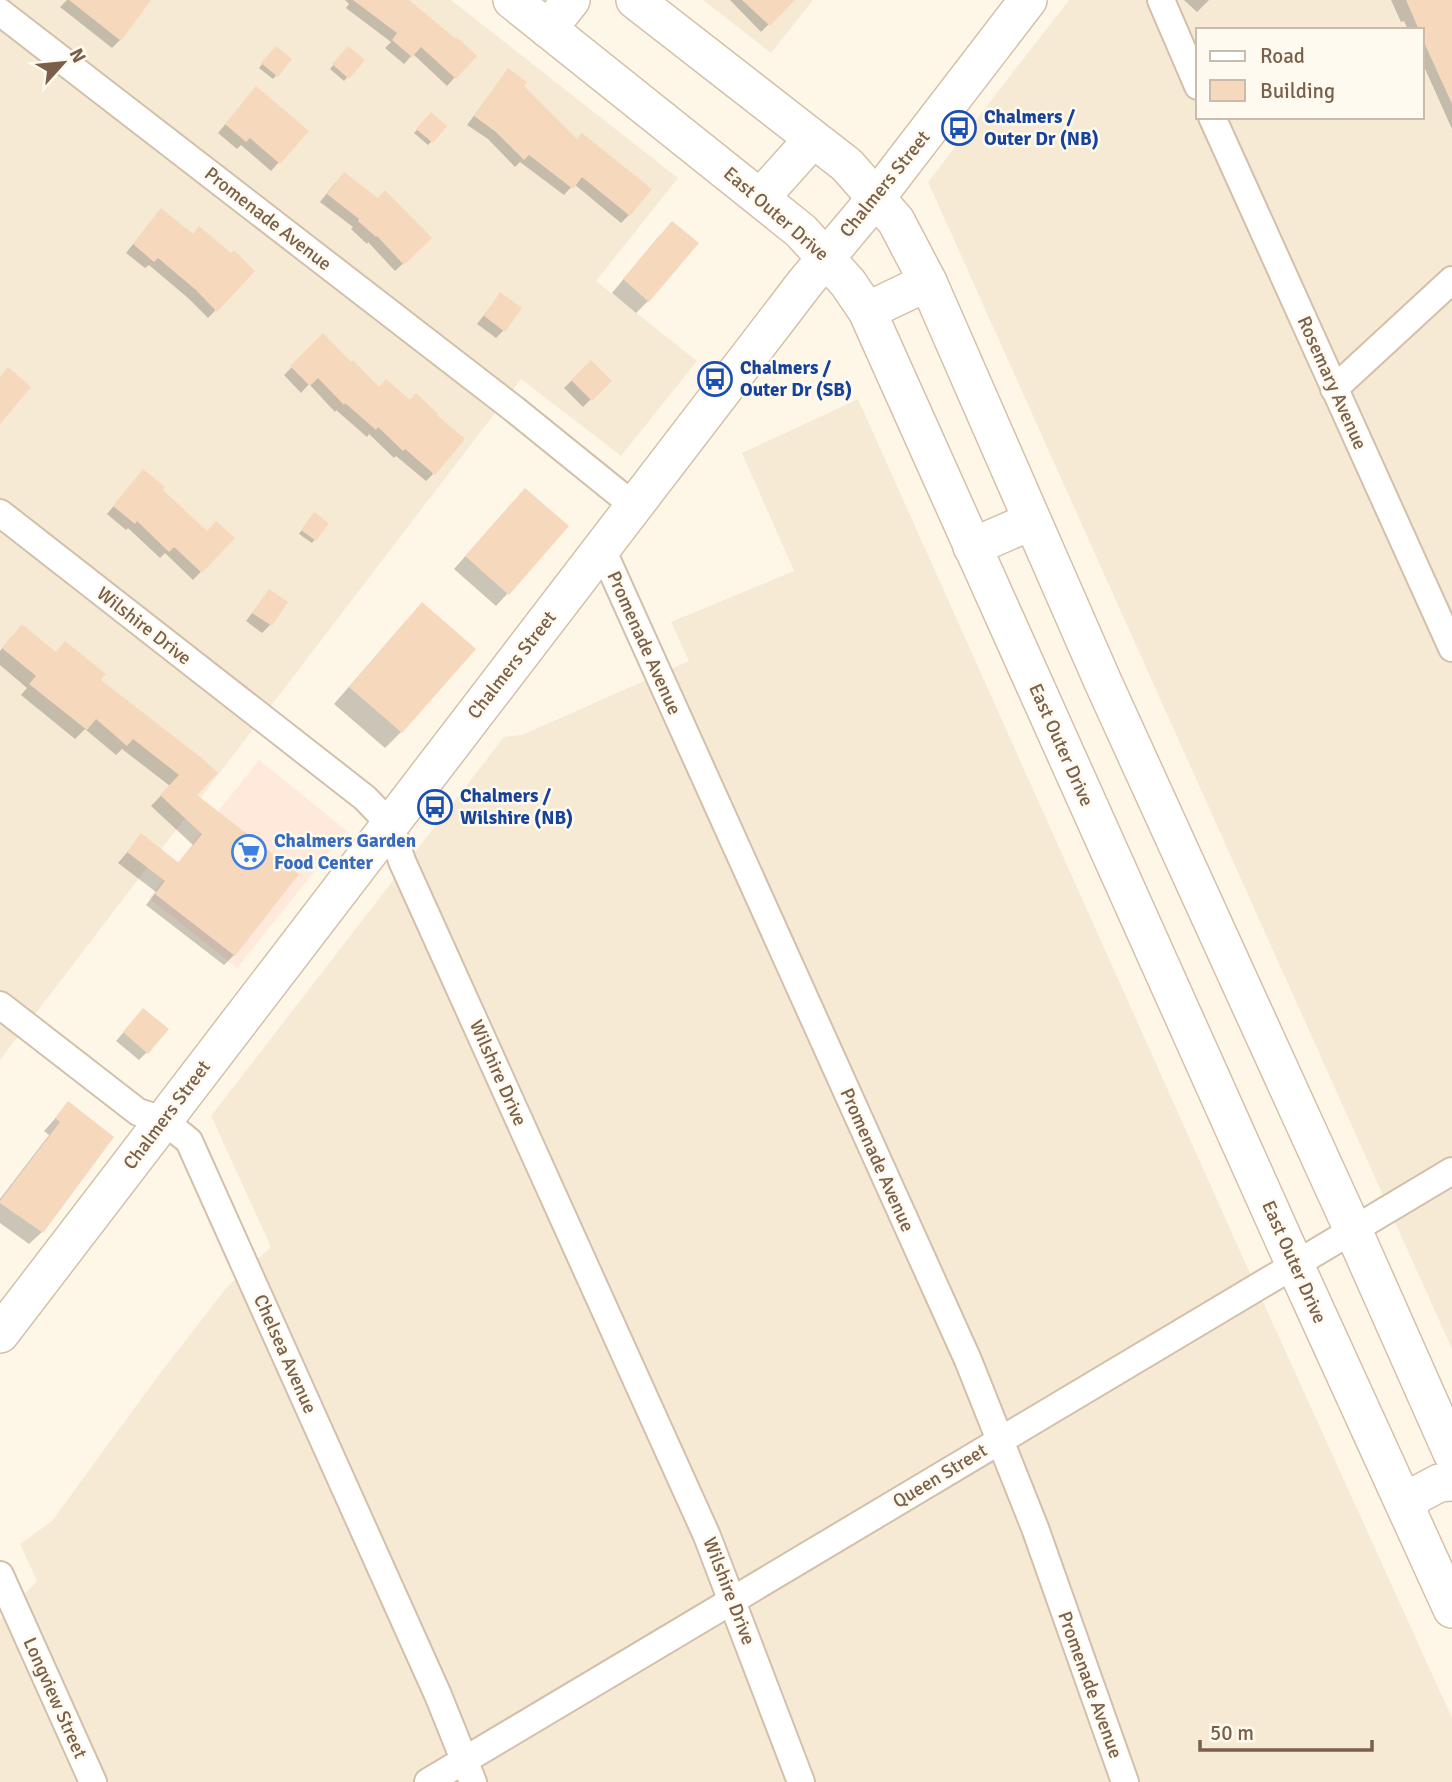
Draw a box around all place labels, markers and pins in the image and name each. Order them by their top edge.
place label: Chalmers / Outer Dr (NB) [984,105,1099,151]
bus stop icon: Chalmers / Outer Dr (NB) [940,109,978,147]
place label: Chalmers / Outer Dr (SB) [740,356,852,402]
bus stop icon: Chalmers / Outer Dr (SB) [696,360,734,398]
place label: Chalmers / Wilshire (NB) [460,784,573,830]
bus stop icon: Chalmers / Wilshire (NB) [416,788,454,826]
place label: Chalmers Garden Food Center [274,829,416,875]
supermarket icon: Chalmers Garden Food Center [230,833,268,871]

